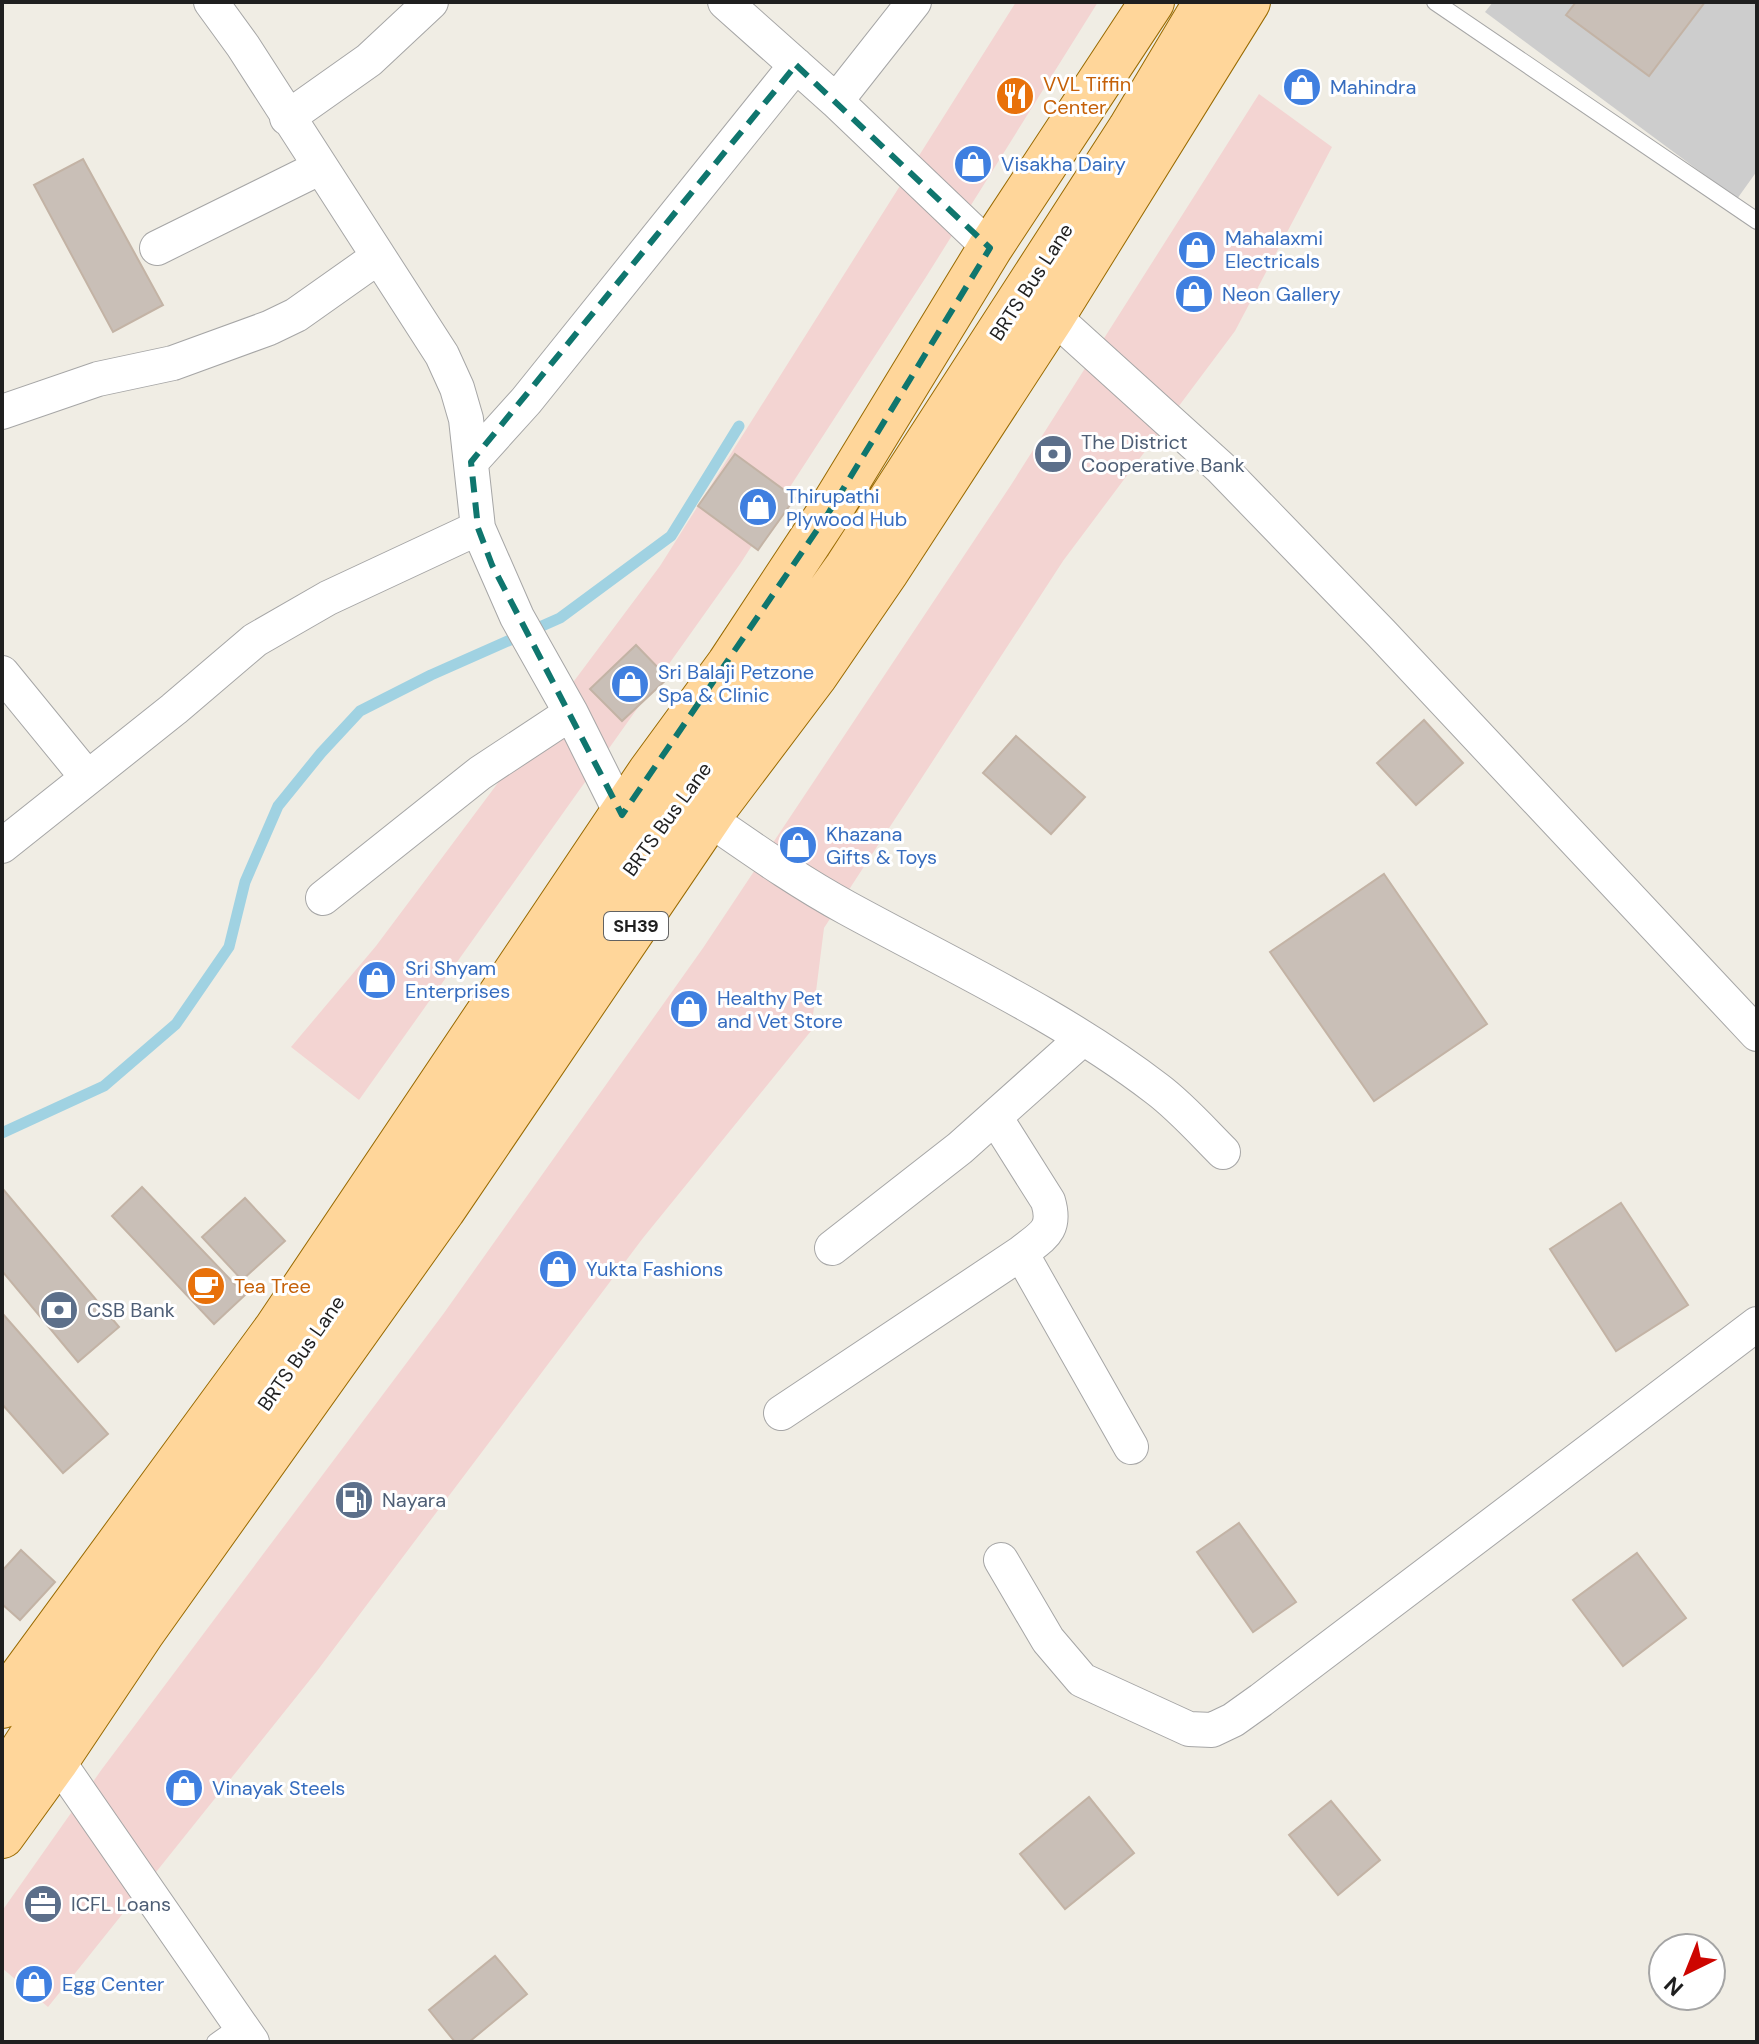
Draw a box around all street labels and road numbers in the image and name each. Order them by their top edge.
street label: BRTS Bus Lane [983,218,1079,346]
street label: BRTS Bus Lane [617,757,717,881]
road number: SH39 [604,912,668,940]
street label: BRTS Bus Lane [252,1290,350,1416]

